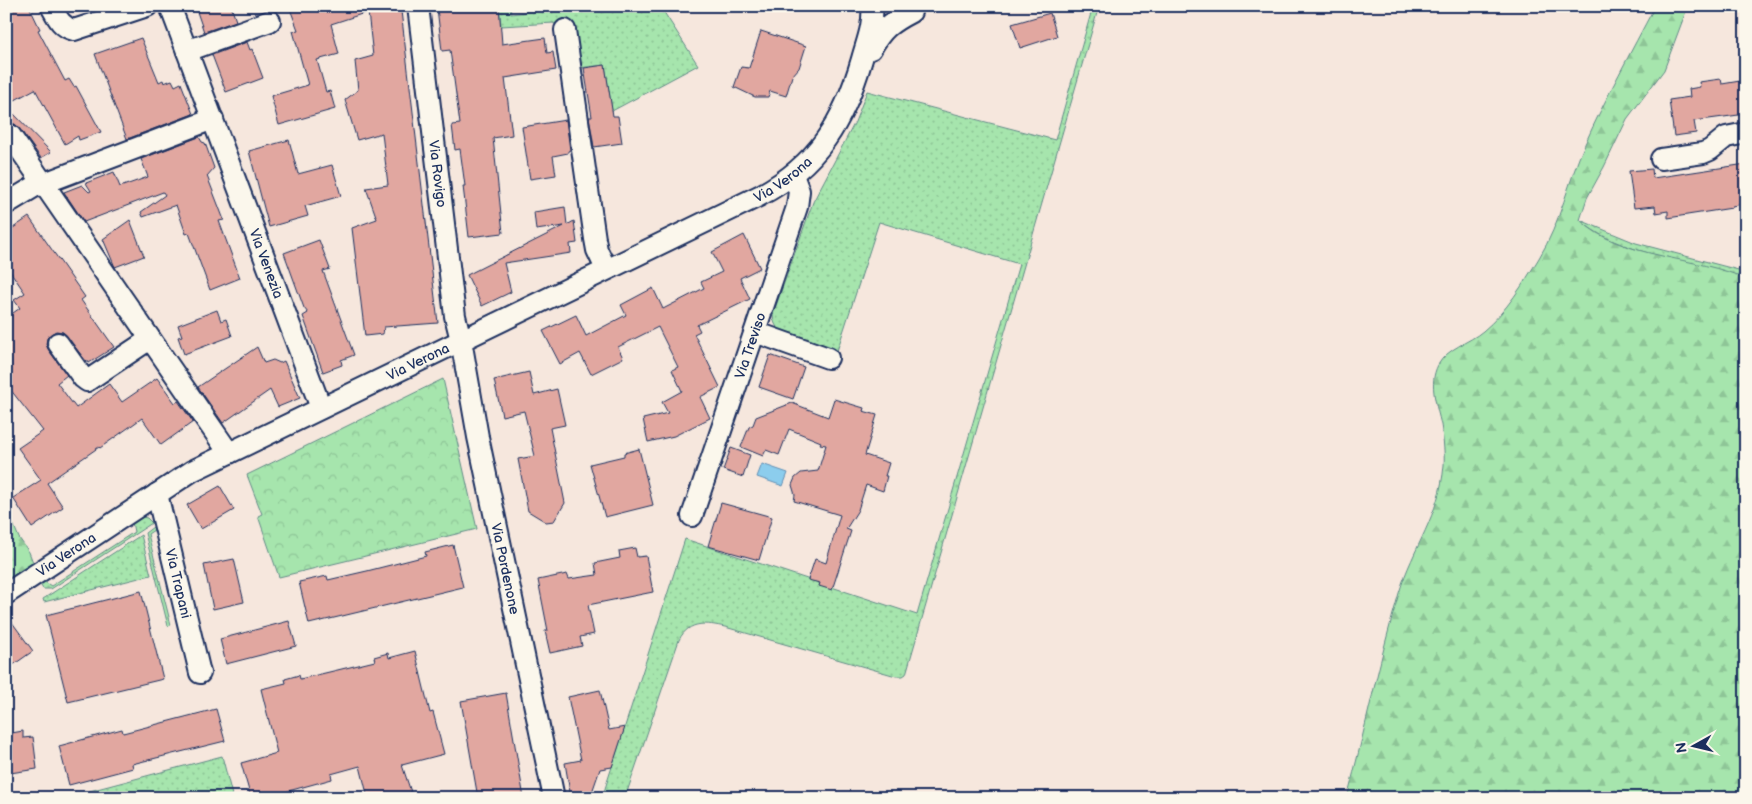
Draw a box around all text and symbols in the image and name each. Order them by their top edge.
street label: Via Rovigo [425,139,450,208]
street label: Via Verona [751,153,816,206]
street label: Via Venezia [245,226,287,301]
street label: Via Treviso [731,310,770,381]
street label: Via Verona [384,339,452,384]
street label: Via Pordenone [487,522,523,616]
street label: Via Verona [33,529,99,580]
street label: Via Trapani [161,547,195,620]
north arrow [1670,722,1720,772]
text: N [1672,741,1691,754]

